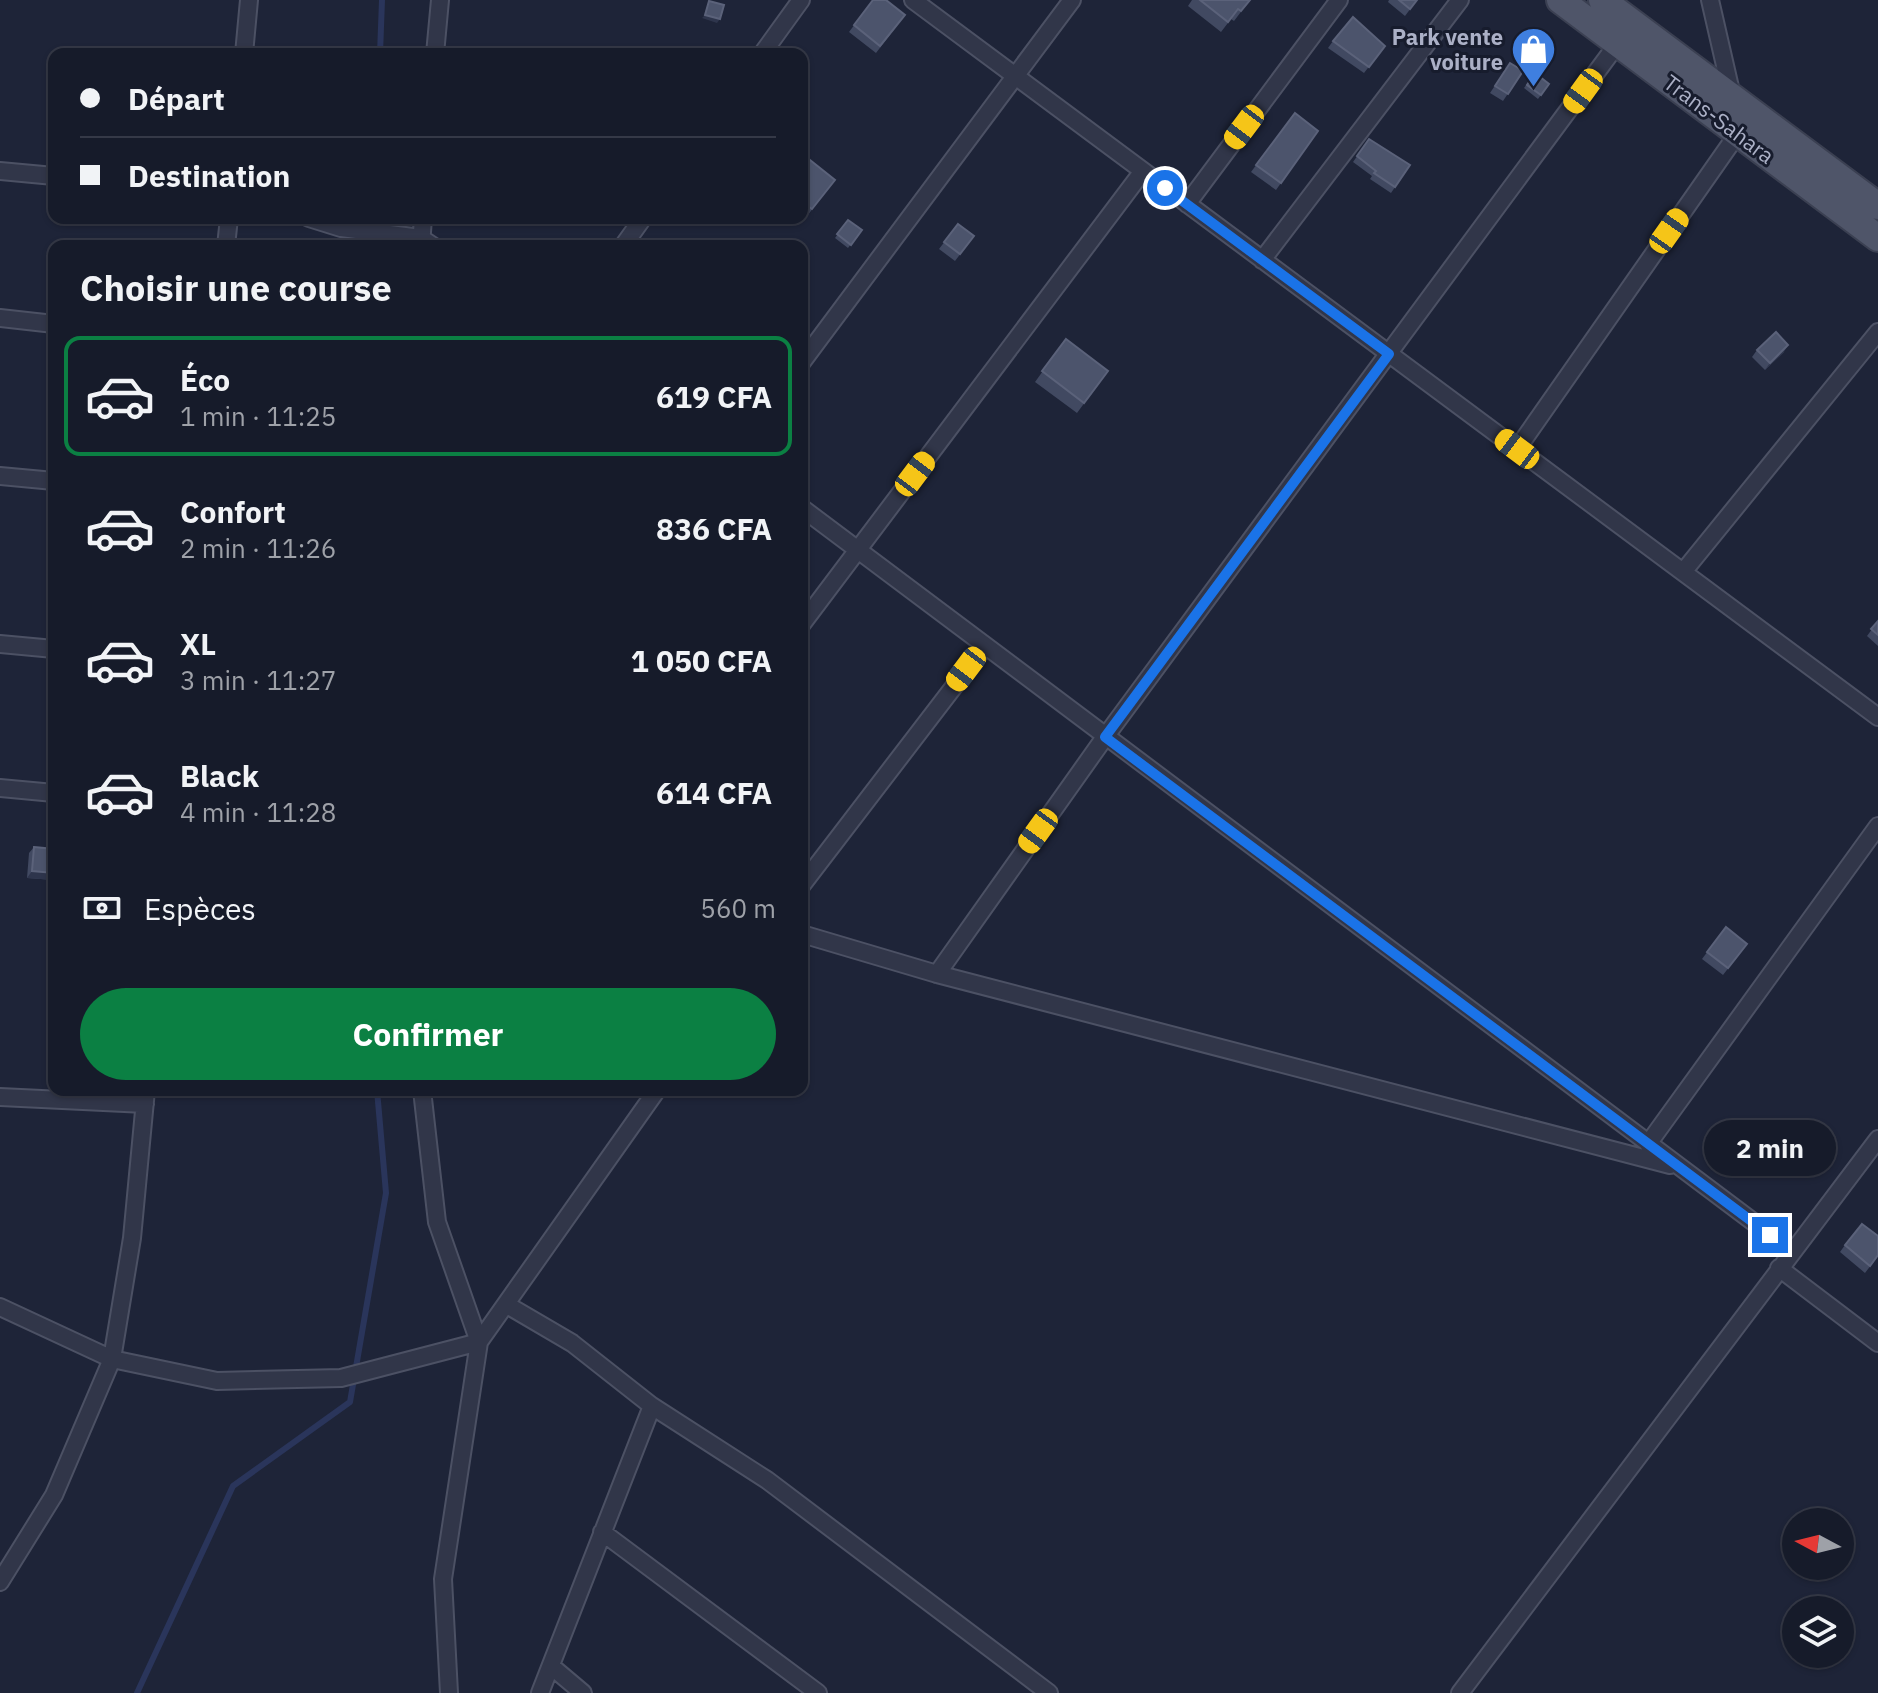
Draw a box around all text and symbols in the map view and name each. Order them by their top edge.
place label: Park vente voiture [1392,22,1503,76]
shop icon: Park vente voiture [1510,26,1558,89]
car [1559,65,1607,117]
street label: Trans-Sahara [1658,68,1781,170]
text: Départ [128,79,225,118]
car [1220,101,1268,153]
text: Destination [128,156,290,195]
route start [1147,170,1183,206]
car [1645,204,1693,258]
text: Choisir une course [80,264,392,311]
icon: car [84,360,156,432]
text: Éco [180,360,230,399]
text: 619 CFA [656,377,772,416]
text: 1 min · 11:25 [180,399,336,433]
car [1491,425,1543,473]
car [891,448,939,500]
icon: car [84,492,156,564]
text: Confort [180,492,286,531]
text: 836 CFA [656,509,772,548]
text: 2 min · 11:26 [180,531,336,565]
icon: car [84,624,156,696]
text: XL [180,624,216,663]
text: 1 050 CFA [631,641,772,680]
car [942,643,990,695]
text: 3 min · 11:27 [180,663,336,697]
icon: car [84,756,156,828]
text: Black [180,756,259,795]
text: 614 CFA [656,773,772,812]
text: 4 min · 11:28 [180,795,336,829]
car [1014,805,1062,857]
icon: cash [80,886,124,930]
text: Espèces [144,889,256,928]
text: 560 m [700,891,776,925]
button: Confirmer [80,988,776,1080]
callout: 2 min [1704,1119,1836,1175]
text: 2 min [1736,1131,1804,1165]
route end [1752,1217,1788,1253]
north arrow [1782,1508,1854,1580]
map controls [1782,1508,1854,1668]
button: layers [1782,1596,1854,1668]

